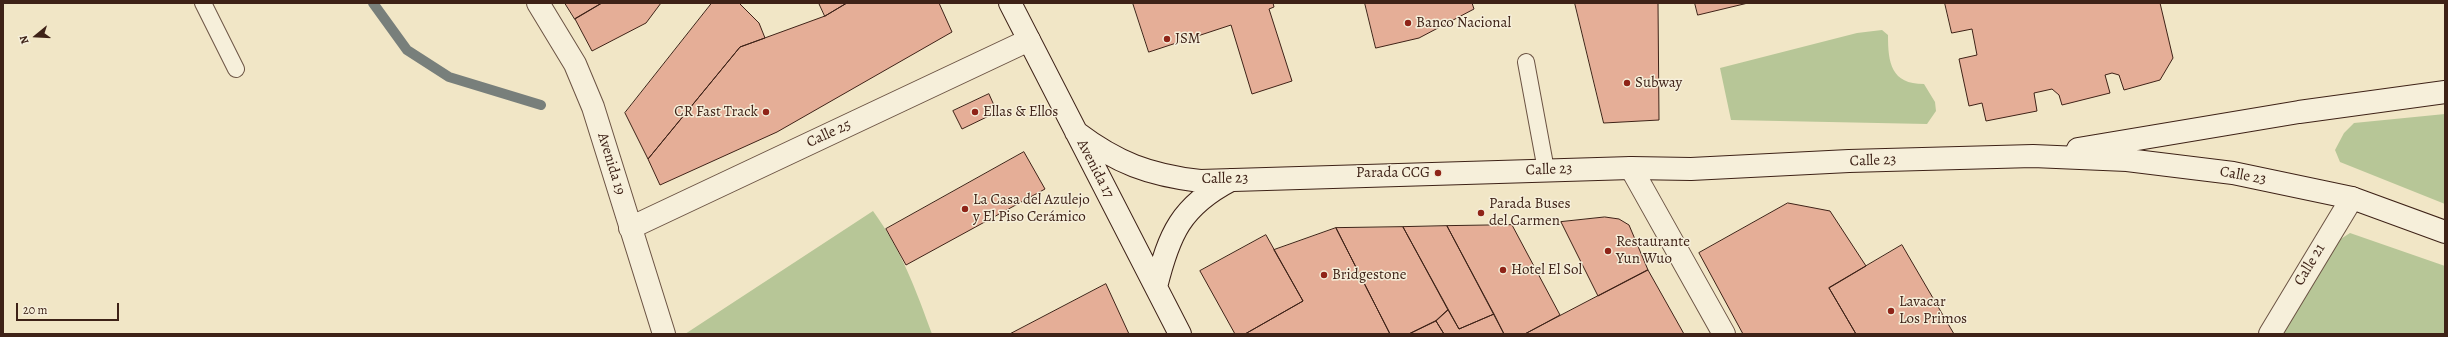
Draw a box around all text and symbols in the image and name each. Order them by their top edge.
place label: Banco Nacional [1416,14,1511,32]
north arrow [16,16,56,56]
marker: Banco Nacional [1403,18,1413,28]
place label: JSM [1175,30,1201,48]
text: N [16,34,32,46]
marker: JSM [1162,34,1172,44]
place label: Subway [1635,74,1682,92]
marker: Subway [1622,78,1632,88]
place label: CR Fast Track [674,103,758,121]
place label: Ellas & Ellos [983,103,1058,121]
marker: CR Fast Track [761,107,771,117]
marker: Ellas & Ellos [970,107,980,117]
street label: Calle 25 [804,116,854,152]
street label: Avenida 19 [593,131,629,197]
street label: Avenida 17 [1073,137,1117,201]
street label: Calle 23 [1849,151,1897,171]
street label: Calle 23 [1525,160,1573,180]
street label: Calle 23 [2218,163,2268,189]
place label: Parada CCG [1356,164,1430,182]
marker: Parada CCG [1433,168,1443,178]
street label: Calle 23 [1201,170,1249,188]
place label: La Casa del Azulejo y El Piso Cerámico [973,191,1090,226]
place label: Parada Buses del Carmen [1489,195,1570,230]
marker: La Casa del Azulejo y El Piso Cerámico [960,204,970,214]
marker: Parada Buses del Carmen [1476,208,1486,218]
place label: Restaurante Yun Wuo [1616,233,1690,268]
street label: Calle 21 [2291,241,2329,289]
marker: Restaurante Yun Wuo [1603,246,1613,256]
place label: Hotel El Sol [1511,261,1582,279]
marker: Hotel El Sol [1498,265,1508,275]
place label: Bridgestone [1332,266,1406,284]
marker: Bridgestone [1319,270,1329,280]
place label: Lavacar Los Primos [1899,293,1967,328]
scale bar [18,295,121,321]
text: 20 m [23,302,47,318]
marker: Lavacar Los Primos [1886,306,1896,316]

